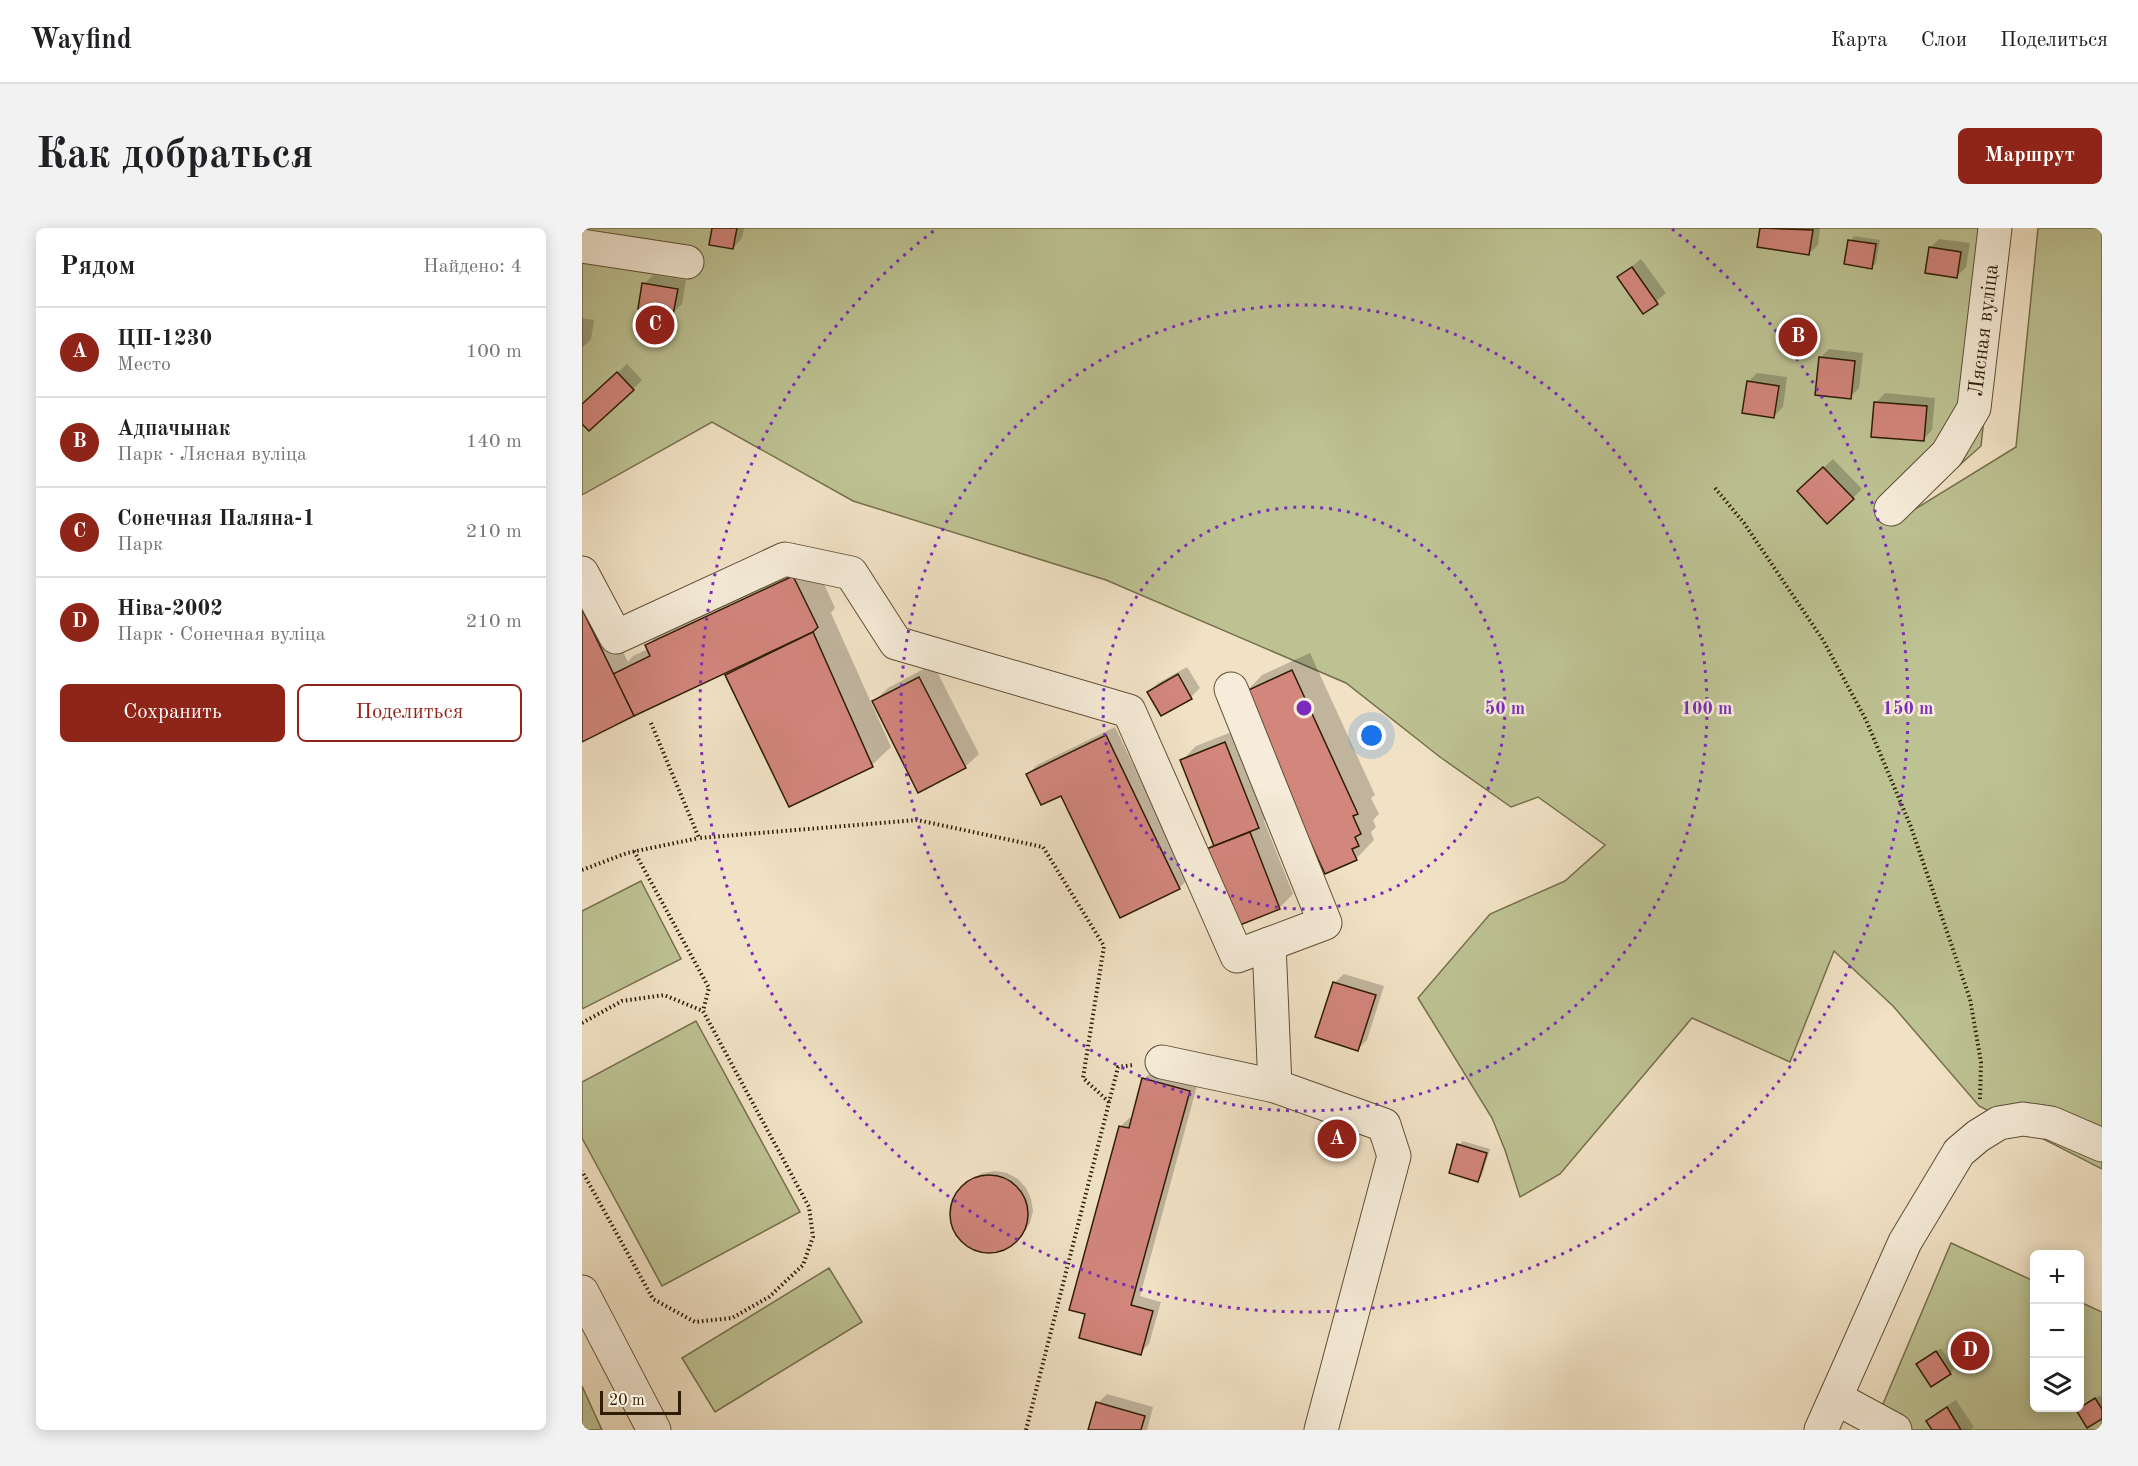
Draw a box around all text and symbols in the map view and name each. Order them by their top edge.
text: Wayfind [30,27,132,55]
text: Карта [1831,30,1888,51]
text: Слои [1921,30,1967,51]
text: Поделиться [2000,30,2108,51]
button: Маршрут [1958,128,2102,184]
text: Как добраться [36,135,313,177]
text: Рядом [60,254,135,280]
text: Найдено: 4 [423,257,522,277]
street label: Лясная вуліца [1966,263,2003,398]
pin: C [636,302,674,348]
pin: B [1778,314,1818,360]
text: ЦП-1230 [117,328,212,350]
text: A [72,342,87,362]
text: 100 m [466,342,522,362]
text: Место [117,355,171,375]
text: Адпачынак [117,418,230,440]
text: B [72,432,87,452]
text: 140 m [466,432,522,452]
text: Парк · Лясная вуліца [117,445,307,465]
text: Сонечная Паляна-1 [117,508,315,530]
text: C [73,522,86,542]
text: 210 m [466,522,522,542]
text: Парк [117,535,163,555]
text: Ніва-2002 [117,598,223,620]
text: D [72,612,87,632]
text: 210 m [466,612,522,632]
text: Парк · Сонечная вуліца [117,625,326,645]
button: Сохранить [60,684,285,742]
button: Поделиться [297,684,522,742]
centre of rings [1294,698,1314,718]
text: 50 m [1485,700,1525,718]
text: 100 m [1682,700,1732,718]
text: 150 m [1883,700,1933,718]
your location [1357,721,1386,750]
pin: A [1318,1116,1356,1162]
map controls [2030,1250,2084,1412]
button: + [2030,1250,2084,1304]
button: − [2030,1304,2084,1358]
pin: D [1950,1328,1990,1374]
button: layers [2030,1358,2084,1412]
scale bar [600,1388,681,1416]
text: 20 m [609,1393,645,1409]

